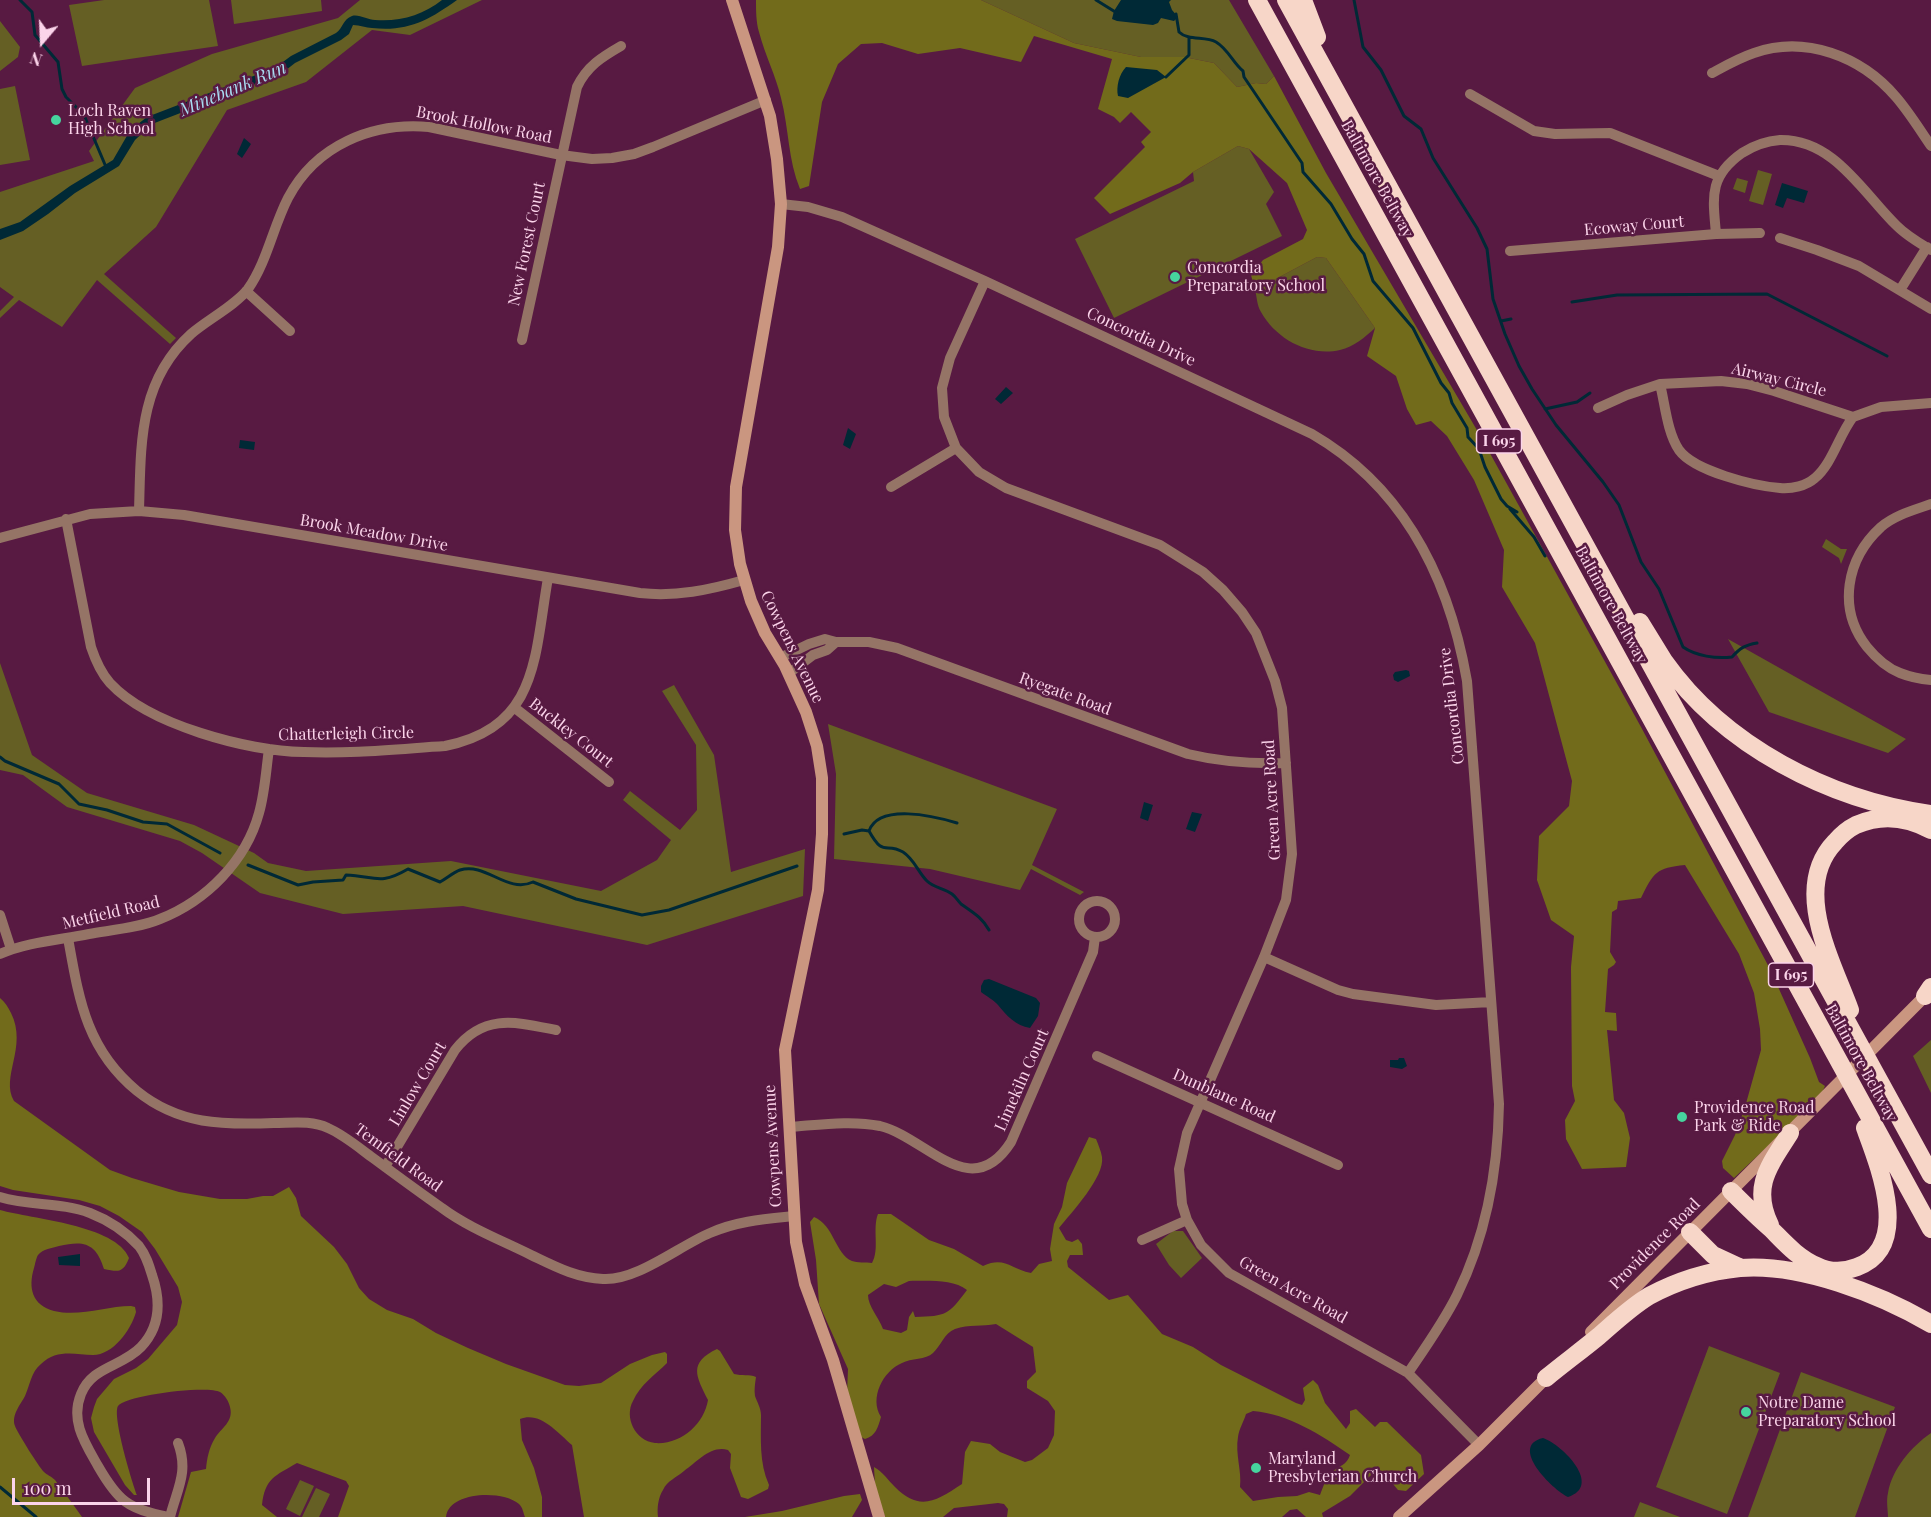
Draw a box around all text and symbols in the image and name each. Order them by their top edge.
north arrow [12,12,72,72]
text: N [27,48,45,71]
water label: Minebank Run [176,57,290,121]
place label: Loch Raven High School [68,101,154,139]
street label: Brook Hollow Road [415,102,553,148]
marker: Loch Raven High School [49,113,63,127]
street label: Baltimore Beltway [1337,117,1417,241]
street label: New Forest Court [504,180,550,308]
street label: Ecoway Court [1583,212,1685,240]
place label: Concordia Preparatory School [1187,258,1325,296]
marker: Concordia Preparatory School [1168,270,1182,284]
street label: Concordia Drive [1084,303,1198,371]
street label: Airway Circle [1730,359,1828,401]
road number: I 695 [1476,429,1522,453]
street label: Brook Meadow Drive [298,511,450,555]
street label: Baltimore Beltway [1571,543,1651,667]
street label: Cowpens Avenue [756,588,828,706]
street label: Concordia Drive [1435,646,1469,766]
street label: Ryegate Road [1016,668,1114,720]
street label: Buckley Court [525,694,617,772]
street label: Chatterleigh Circle [278,723,414,745]
street label: Green Acre Road [1259,739,1285,861]
street label: Metfield Road [60,892,162,934]
road number: I 695 [1768,963,1814,987]
street label: Baltimore Beltway [1821,1001,1901,1125]
street label: Limekiln Court [991,1026,1053,1134]
street label: Linlow Court [385,1038,451,1130]
street label: Dunblane Road [1170,1065,1278,1127]
street label: Cowpens Avenue [760,1084,786,1208]
place label: Providence Road Park & Ride [1694,1098,1815,1136]
marker: Providence Road Park & Ride [1675,1110,1689,1124]
street label: Temfield Road [350,1120,446,1196]
street label: Providence Road [1606,1195,1704,1293]
street label: Green Acre Road [1235,1252,1351,1328]
place label: Notre Dame Preparatory School [1758,1393,1896,1431]
marker: Notre Dame Preparatory School [1739,1405,1753,1419]
place label: Maryland Presbyterian Church [1268,1449,1417,1487]
marker: Maryland Presbyterian Church [1249,1461,1263,1475]
scale bar [15,1466,153,1504]
text: 100 m [23,1476,72,1500]

